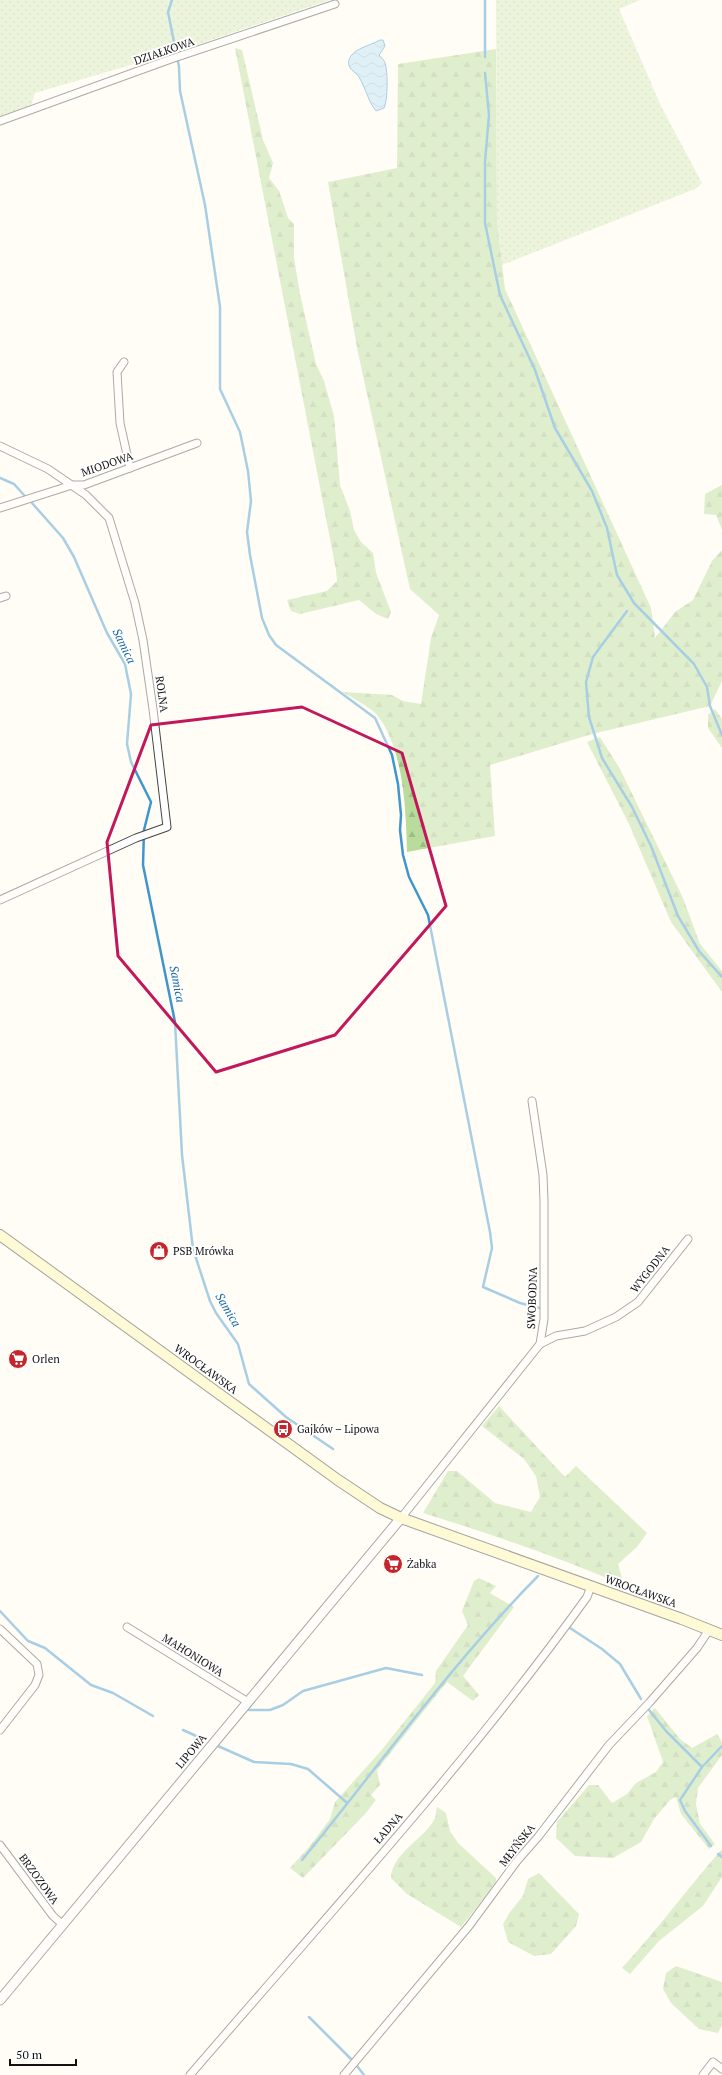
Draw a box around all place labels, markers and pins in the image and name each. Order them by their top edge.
shop icon: PSB Mrówka [148,1240,170,1262]
place label: PSB Mrówka [173,1244,234,1258]
supermarket icon: Orlen [7,1348,29,1370]
place label: Orlen [32,1352,60,1366]
bus stop icon: Gajków – Lipowa [272,1418,294,1440]
place label: Gajków – Lipowa [297,1422,380,1436]
supermarket icon: Żabka [382,1553,404,1575]
place label: Żabka [407,1557,437,1571]

